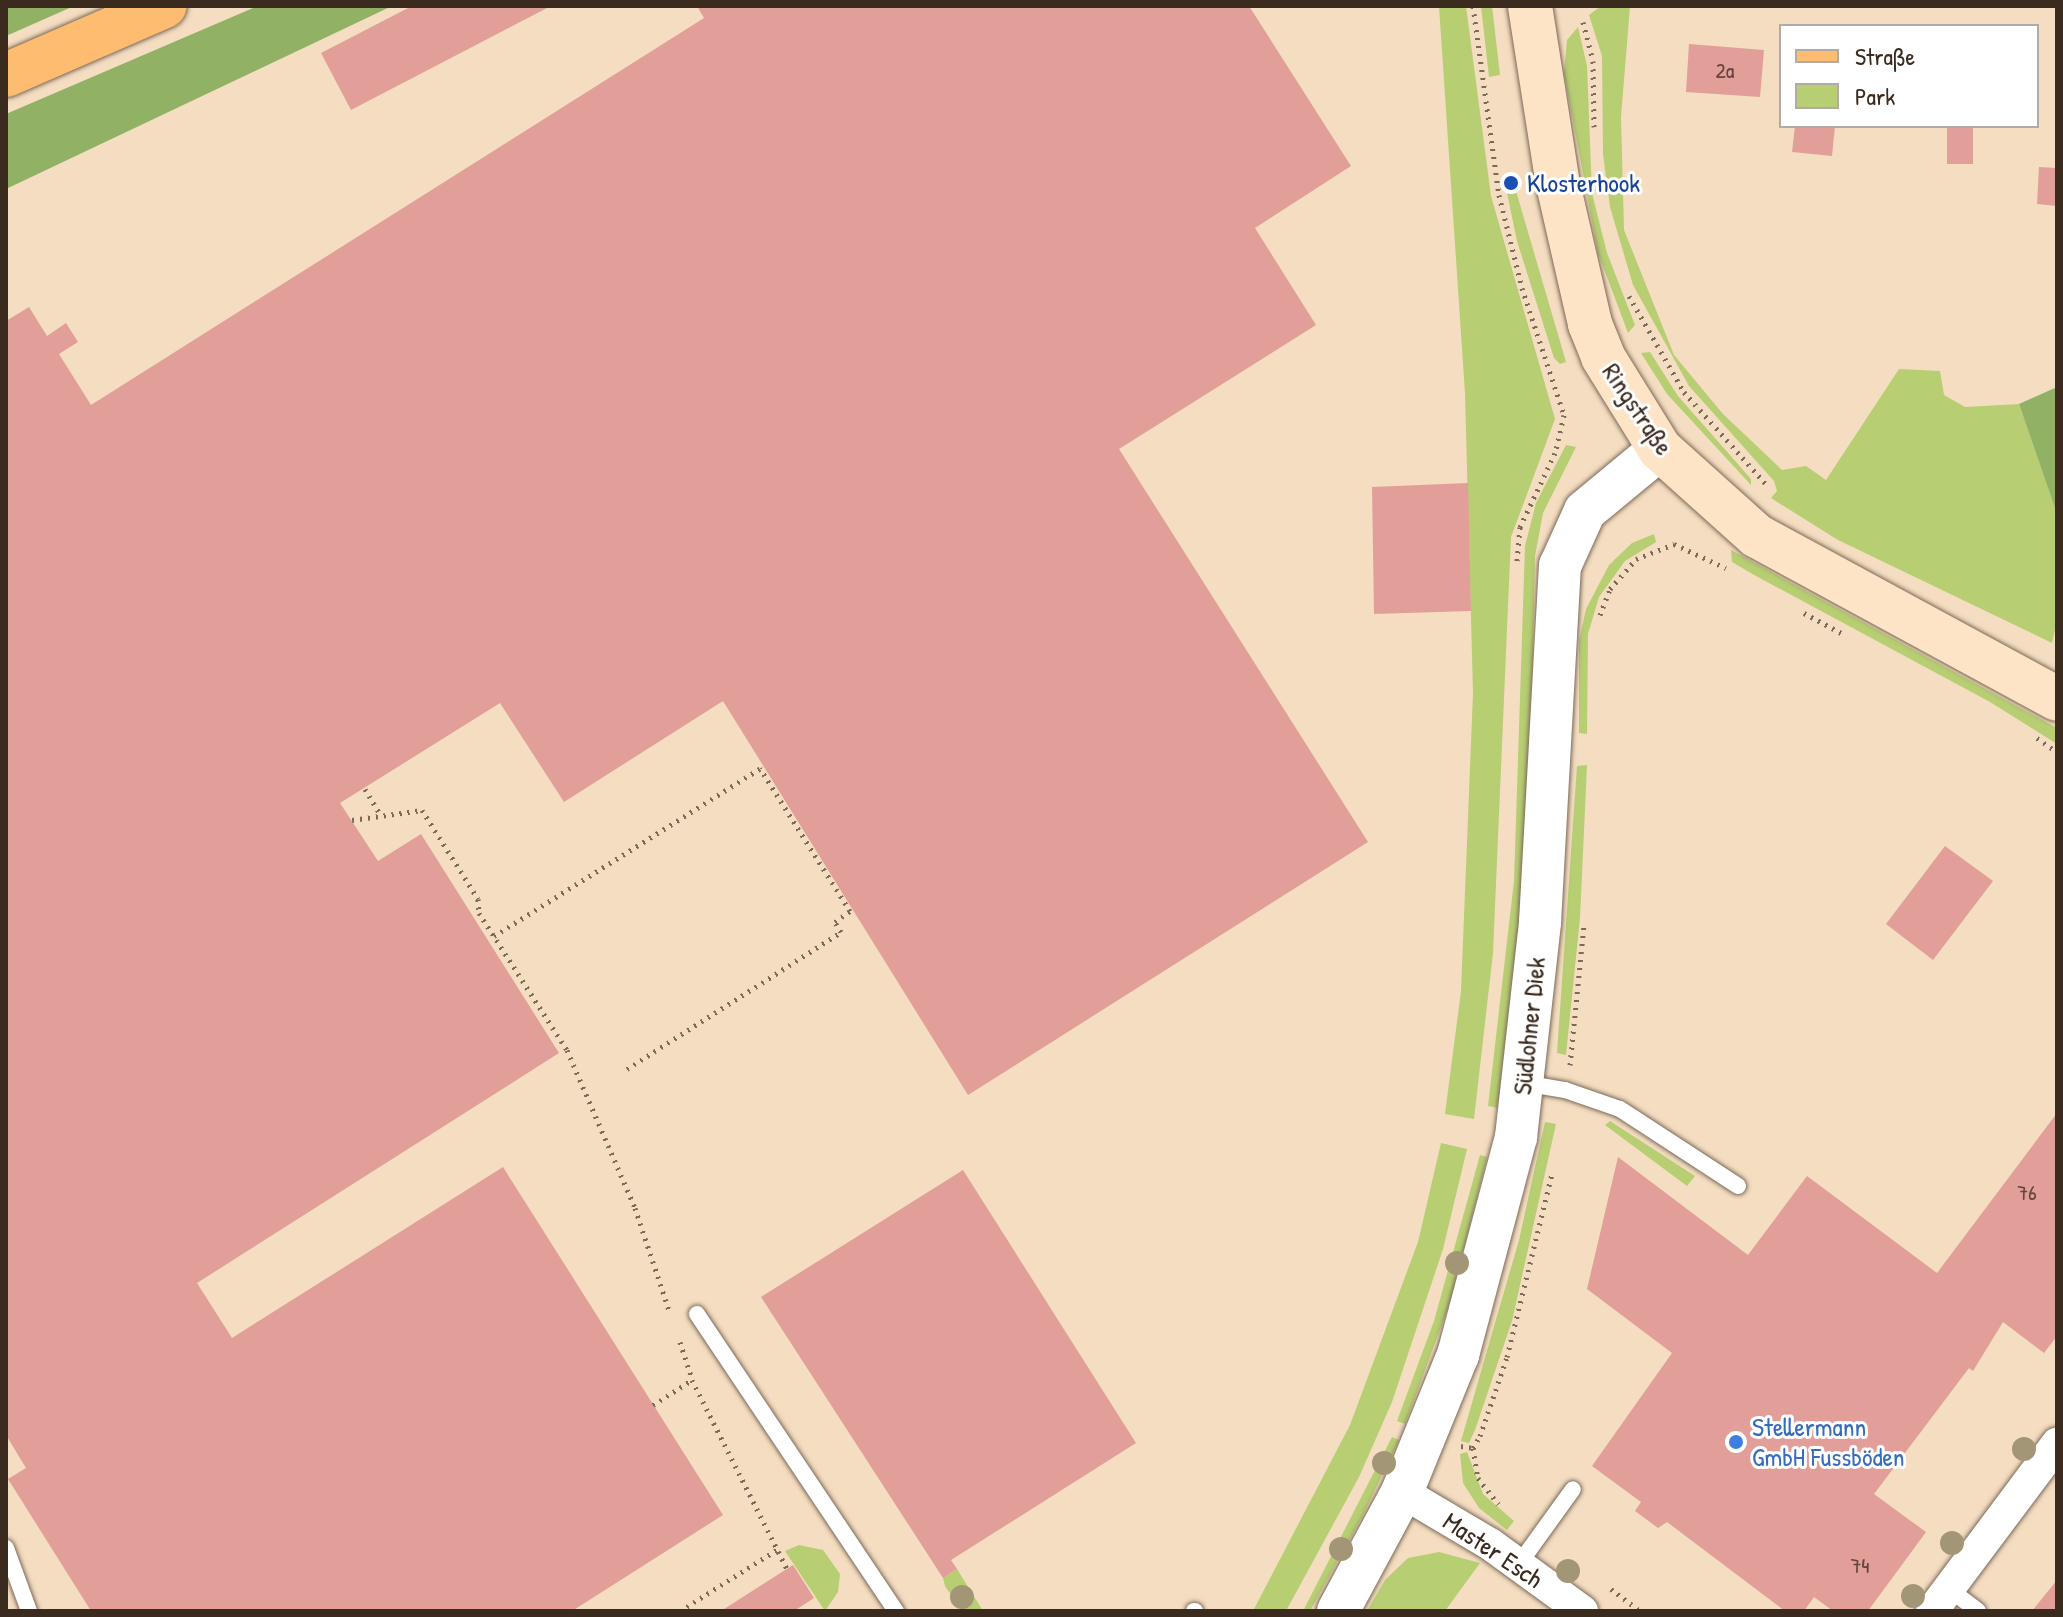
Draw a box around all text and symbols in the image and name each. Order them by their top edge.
legend [1779,24,2039,128]
text: Straße [1855,40,1915,72]
house number: 2a [1716,58,1734,84]
text: Park [1855,80,1895,112]
place label: Klosterhook [1527,167,1640,199]
marker: Klosterhook [1502,174,1520,192]
street label: Ringstraße [1596,357,1680,461]
street label: Südlohner Diek [1506,956,1552,1096]
house number: 76 [2017,1180,2037,1206]
place label: Stellermann GmbH Fussböden [1752,1411,1905,1472]
marker: Stellermann GmbH Fussböden [1727,1433,1745,1451]
street label: Master Esch [1437,1505,1549,1595]
house number: 74 [1850,1553,1870,1579]

